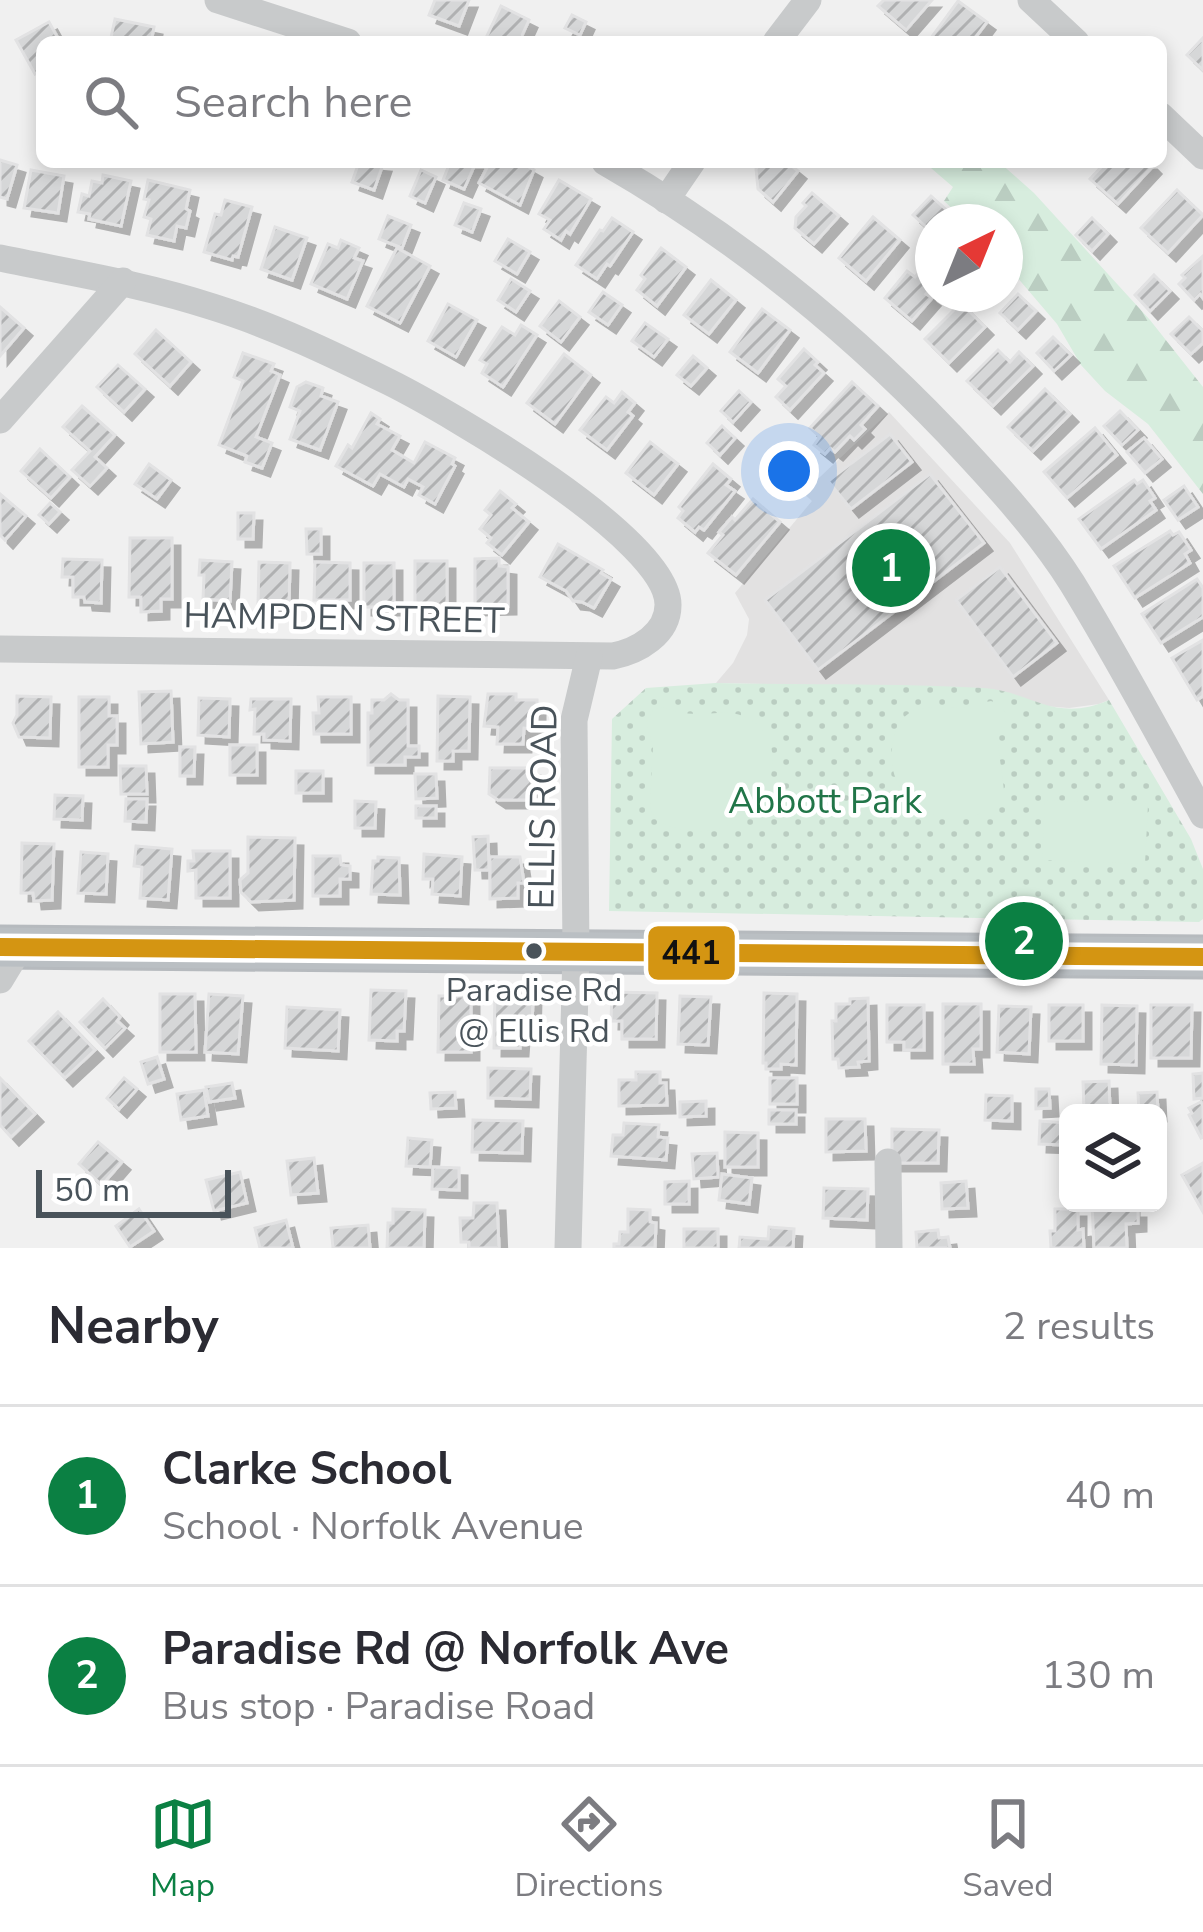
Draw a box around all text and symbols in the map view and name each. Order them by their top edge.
search box [36,36,1167,168]
icon: search [78,69,144,135]
text: Search here [174,72,413,133]
north arrow [915,204,1023,312]
your location [759,441,819,501]
pin: 1 [852,523,930,613]
street label: HAMPDEN STREET [183,591,505,646]
street label: ELLIS ROAD [517,704,570,910]
park label: Abbott Park [728,777,923,826]
pin: 2 [985,896,1063,986]
line badge: 441 [646,924,737,982]
text: 441 [661,931,721,976]
marker: Paradise Rd @ Ellis Rd [523,940,545,962]
place label: Paradise Rd @ Ellis Rd [446,968,622,1054]
map controls [1059,1104,1167,1212]
button: layers [1059,1104,1167,1212]
scale bar [36,1164,231,1217]
text: 50 m [54,1168,130,1213]
text: Nearby [48,1291,219,1361]
text: 2 results [1003,1300,1155,1353]
text: Clarke School [162,1439,452,1500]
text: 1 [75,1469,99,1522]
text: 40 m [1065,1469,1155,1522]
text: School · Norfolk Avenue [162,1500,584,1553]
text: Paradise Rd @ Norfolk Ave [162,1619,729,1680]
text: 2 [75,1649,99,1702]
text: 130 m [1041,1649,1155,1702]
text: Bus stop · Paradise Road [162,1680,595,1733]
tab: Map [150,1791,216,1908]
tab: Directions [515,1791,663,1908]
tab: Saved [962,1791,1053,1908]

